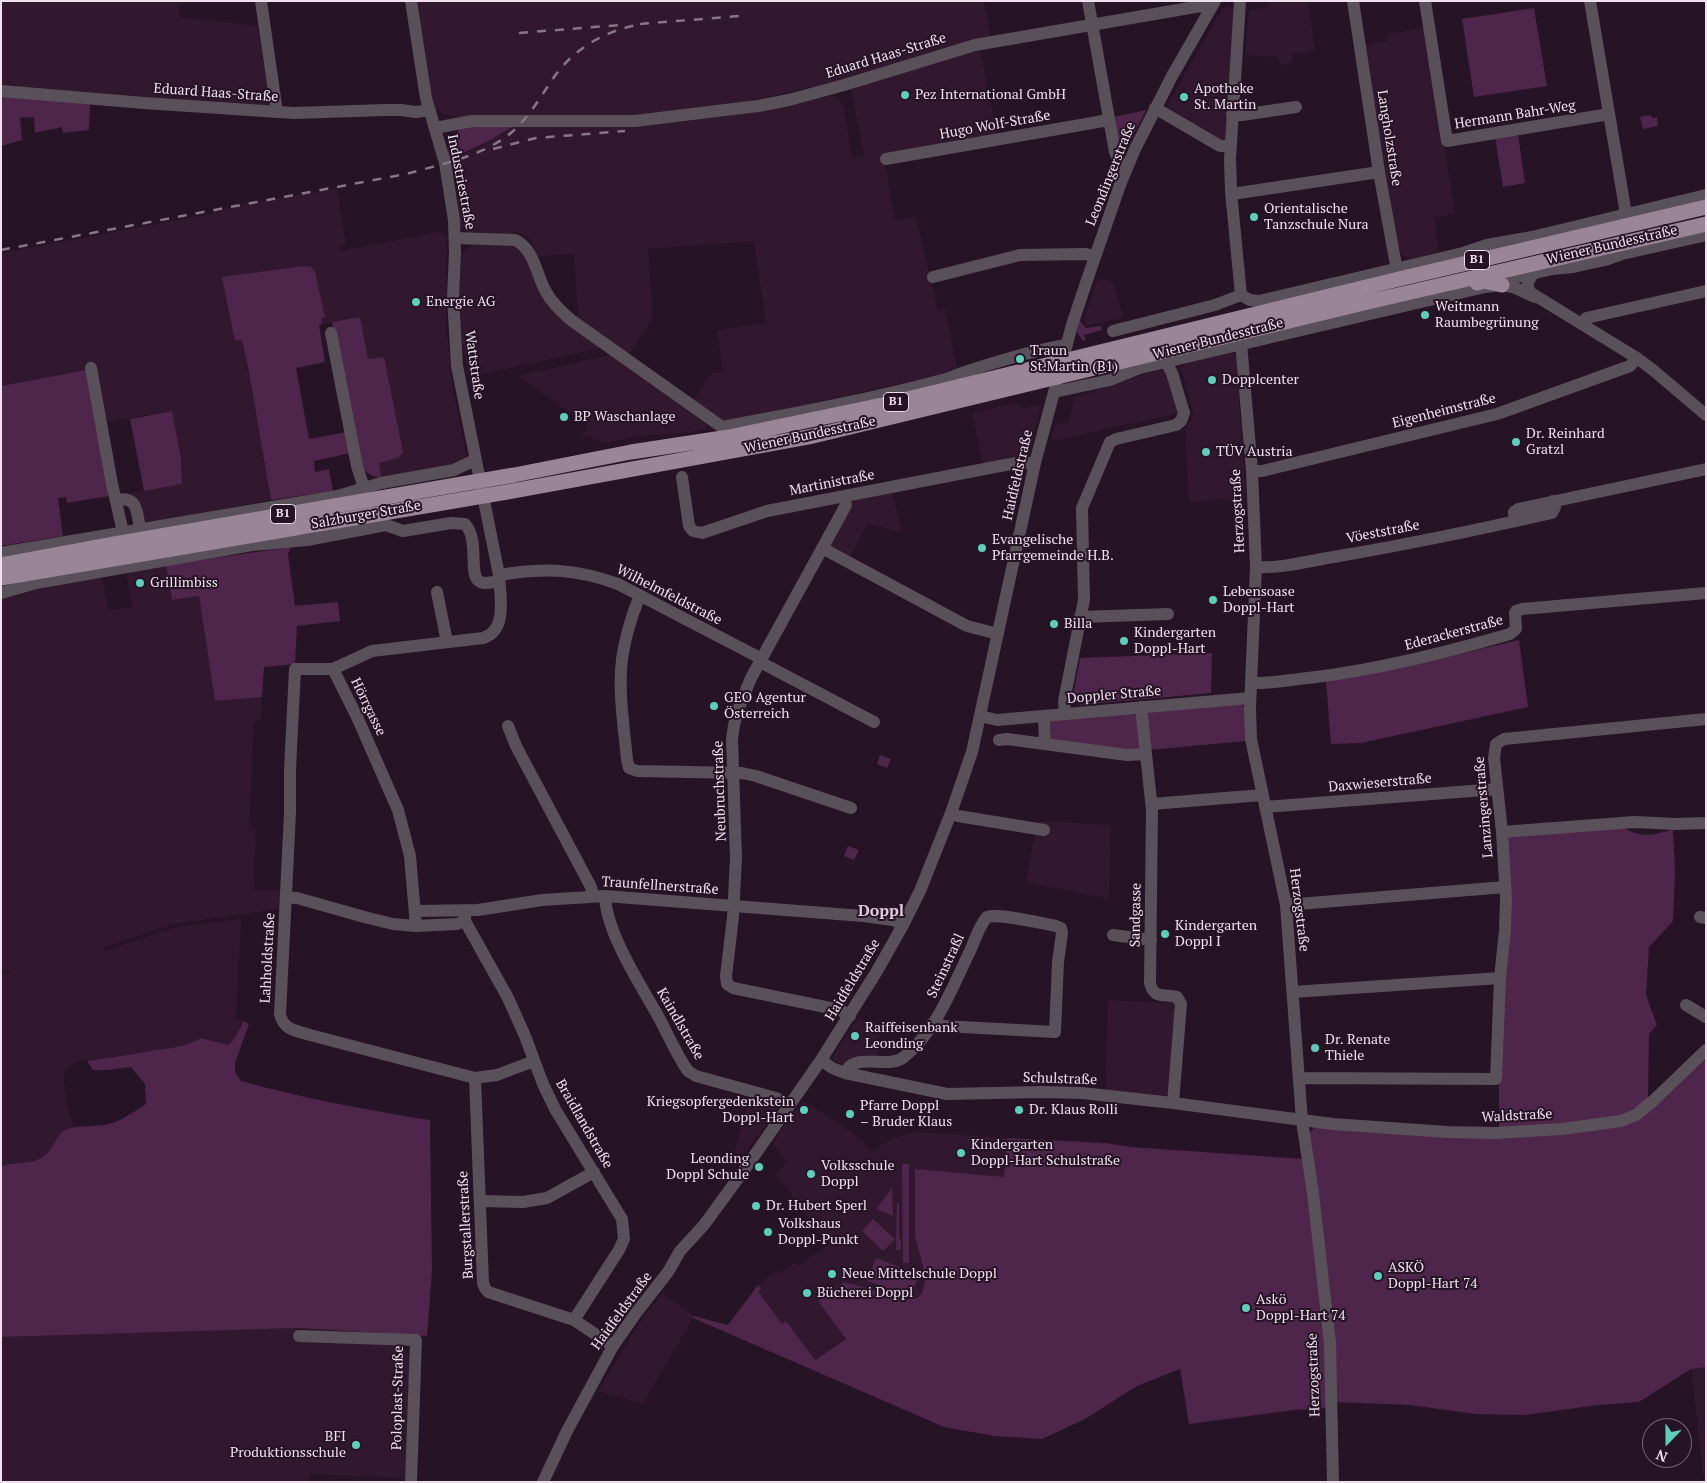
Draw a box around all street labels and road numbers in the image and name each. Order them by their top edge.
street label: Eduard Haas-Straße [824,30,948,82]
street label: Eduard Haas-Straße [153,80,279,106]
street label: Langholzstraße [1373,89,1405,187]
street label: Hermann Bahr-Weg [1453,97,1577,133]
street label: Hugo Wolf-Straße [938,107,1052,143]
street label: Leondingerstraße [1083,120,1139,228]
street label: Industriestraße [444,133,478,231]
street label: Wiener Bundesstraße [1545,222,1679,268]
road number: B1 [1464,250,1490,270]
street label: Wiener Bundesstraße [1151,315,1285,363]
street label: Wattstraße [461,330,487,400]
street label: Eigenheimstraße [1390,390,1498,432]
road number: B1 [884,392,908,412]
street label: Wiener Bundesstraße [743,413,877,457]
street label: Haidfeldstraße [999,428,1037,522]
street label: Martinistraße [788,467,876,499]
street label: Herzogstraße [1227,469,1249,553]
street label: Salzburger Straße [310,497,422,533]
road number: B1 [270,504,296,524]
street label: Vöeststraße [1345,517,1421,547]
street label: Wilhelmfeldstraße [613,561,725,629]
street label: Ederackerstraße [1403,612,1505,654]
street label: Hörrgasse [347,675,389,739]
street label: Doppler Straße [1066,683,1162,707]
street label: Neubruchstraße [710,740,730,842]
street label: Lanzingerstraße [1471,756,1497,858]
street label: Daxwieserstraße [1328,770,1432,796]
street label: Herzogstraße [1286,867,1312,953]
street label: Traunfellnerstraße [601,874,719,898]
street label: Sandgasse [1127,883,1145,947]
street label: Lahholdstraße [257,912,279,1004]
street label: Steinstraßl [924,931,968,1001]
street label: Haidfeldstraße [822,936,884,1024]
street label: Kaindlstraße [653,985,707,1063]
street label: Schulstraße [1023,1069,1097,1089]
street label: Braidlandstraße [552,1076,616,1172]
street label: Waldstraße [1481,1106,1553,1126]
street label: Burgstallerstraße [455,1171,477,1279]
street label: Haidfeldstraße [588,1269,656,1353]
street label: Herzogstraße [1304,1333,1324,1417]
street label: Poloplast-Straße [389,1346,407,1450]

